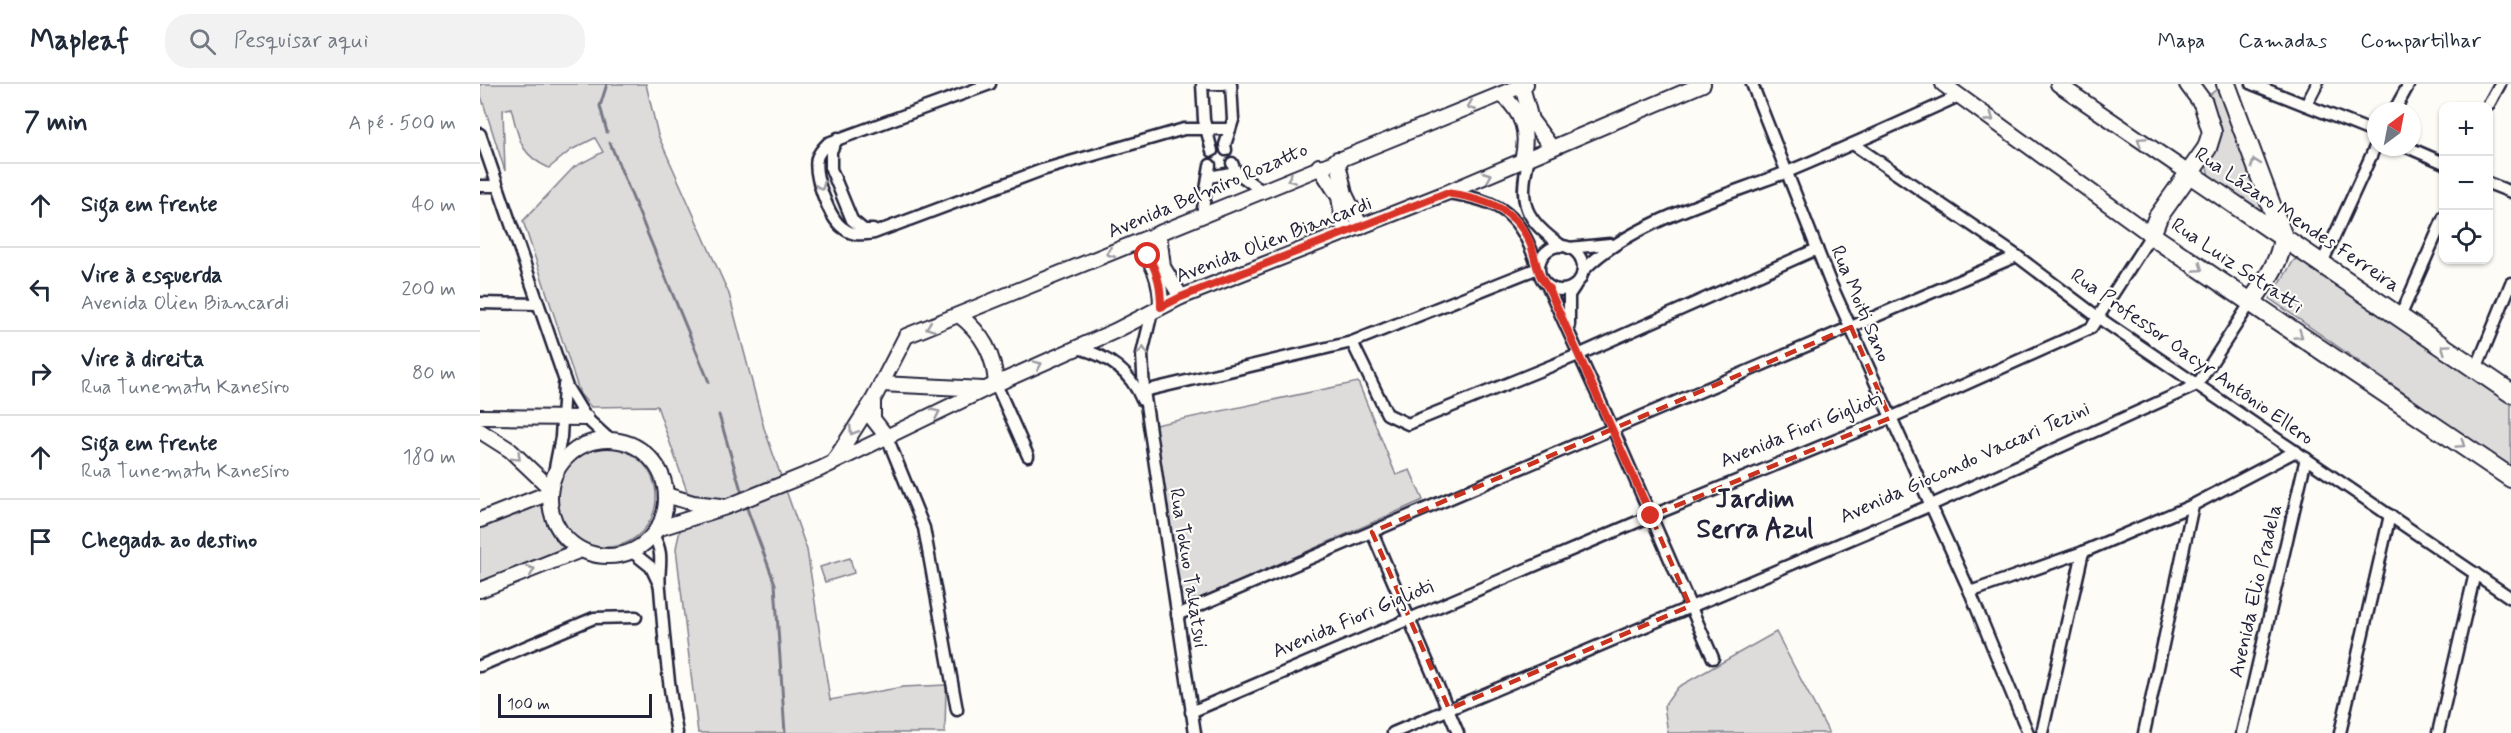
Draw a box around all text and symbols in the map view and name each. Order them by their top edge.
search box [165,14,585,68]
text: Mapleaf [30,23,129,60]
icon: search [186,25,219,58]
text: Pesquisar aqui [234,27,368,55]
text: Mapa [2157,27,2205,55]
text: Camadas [2238,27,2327,55]
text: Compartilhar [2360,27,2481,55]
one-way arrow [1467,98,1477,111]
north arrow [2367,102,2421,156]
map controls [2439,102,2493,264]
button: + [2439,102,2493,156]
text: 7 min [24,106,88,140]
text: A pé · 500 m [348,110,456,137]
one-way arrow [1984,111,1995,122]
street label: Avenida Belmiro Rozatto [1104,137,1312,245]
one-way arrow [2137,137,2148,148]
street label: Rua Lázaro Mendes Ferreira [2189,141,2405,299]
button: − [2439,156,2493,210]
one-way arrow [2250,158,2263,169]
one-way arrow [1286,171,1297,183]
one-way arrow [1482,171,1493,183]
one-way arrow [814,180,827,191]
icon: ahead [24,189,57,222]
street label: Avenida Olien Biancardi [1172,190,1376,290]
text: Siga em frente [81,191,218,219]
text: 40 m [412,192,456,219]
button: locate [2439,210,2493,264]
street label: Rua Luiz Sotratti [2166,212,2308,320]
route start [1134,242,1160,268]
street label: Rua Moiti Sano [1823,242,1897,366]
one-way arrow [1106,246,1117,258]
one-way arrow [2193,261,2204,272]
text: Vire à esquerda [81,262,222,290]
street label: Rua Professor Oacyr Antônio Ellero [2065,262,2319,452]
icon: left [24,273,57,306]
text: 200 m [401,276,456,303]
text: Avenida Olien Biancardi [81,290,289,317]
one-way arrow [925,319,936,332]
one-way arrow [2293,328,2304,339]
one-way arrow [2441,344,2452,355]
text: Vire à direita [81,346,204,374]
one-way arrow [1136,346,1149,356]
icon: right [24,357,57,390]
text: 80 m [412,360,456,387]
one-way arrow [1032,361,1043,373]
text: Rua Tunematu Kanesiro [81,374,289,401]
street label: Avenida Fiori Giglioti [1716,385,1886,475]
street label: Avenida Giocondo Vaccari Tezini [1836,396,2094,530]
one-way arrow [930,409,941,421]
one-way arrow [849,424,860,435]
text: Siga em frente [81,430,218,458]
one-way arrow [2454,437,2465,448]
icon: ahead [24,441,57,474]
text: 180 m [403,444,456,471]
one-way arrow [509,450,520,461]
text: Rua Tunematu Kanesiro [81,458,289,485]
district label: Jardim Serra Azul [1697,483,1813,547]
street label: Rua Tokuo Takatsui [1162,486,1214,650]
route end [1637,502,1663,528]
street label: Avenida Elio Pradela [2223,502,2289,680]
icon: arrive [24,525,57,558]
text: Chegada ao destino [81,527,257,555]
one-way arrow [524,565,535,577]
street label: Avenida Fiori Giglioti [1268,573,1438,665]
scale bar [498,691,652,718]
text: 100 m [507,694,550,715]

